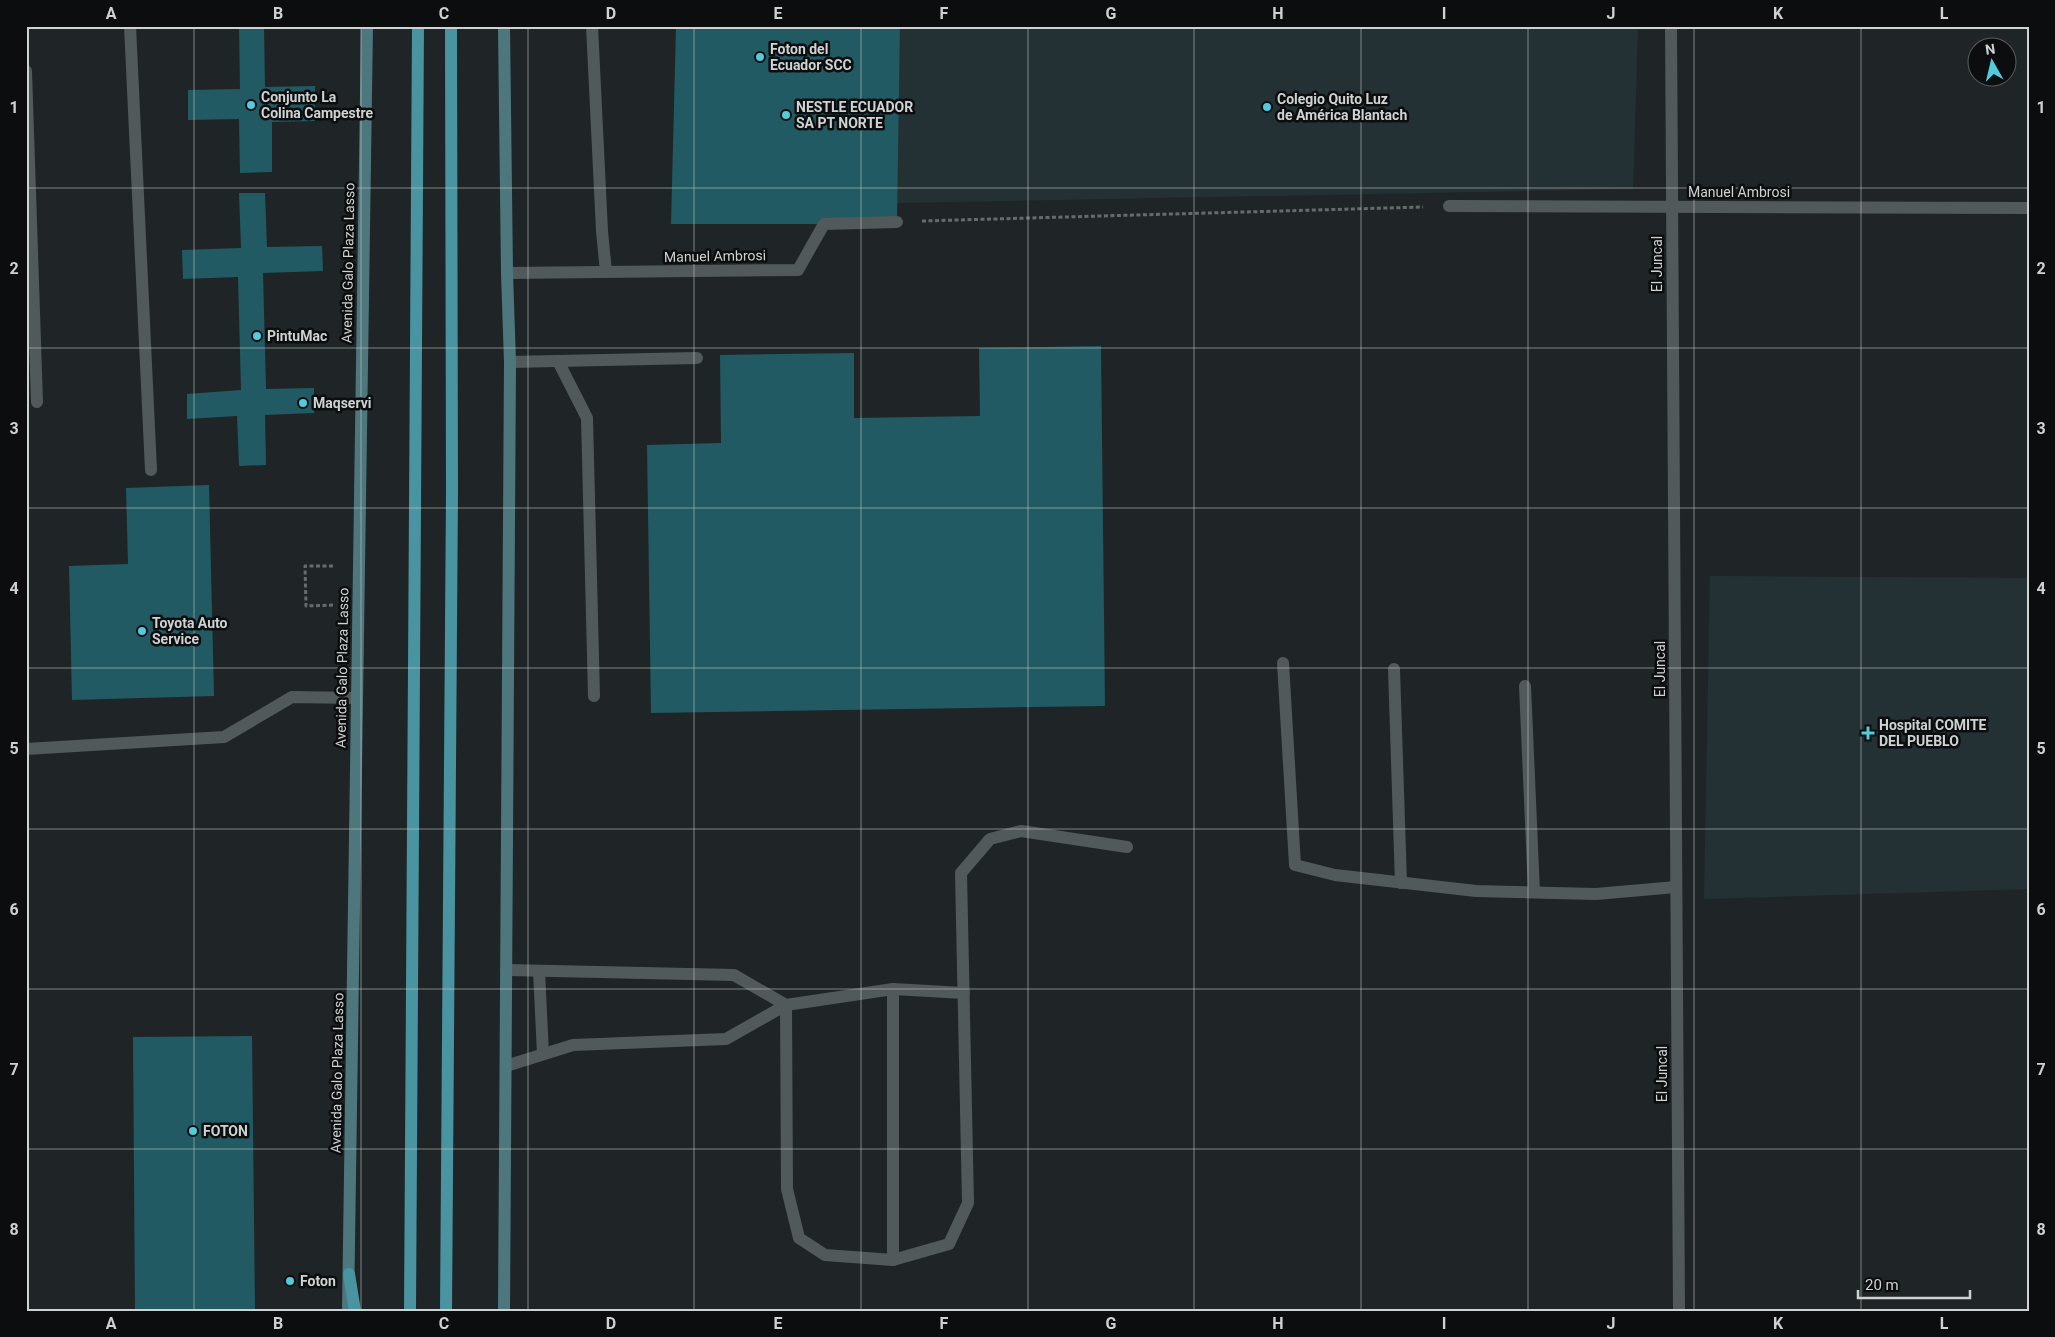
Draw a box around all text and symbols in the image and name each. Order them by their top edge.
text: A [106,4,117,23]
text: B [273,4,283,23]
text: C [439,4,449,23]
text: D [606,4,616,23]
text: E [774,4,783,23]
text: F [940,4,949,23]
text: G [1106,4,1117,23]
text: H [1272,4,1284,23]
text: I [1442,4,1446,23]
text: J [1607,4,1615,23]
text: K [1773,4,1784,23]
text: L [1940,4,1949,23]
north arrow [1968,38,2018,88]
place label: Foton del Ecuador SCC [770,41,852,73]
text: N [1984,41,1996,58]
marker: Foton del Ecuador SCC [754,51,766,63]
place label: Conjunto La Colina Campestre [261,89,373,121]
place label: Colegio Quito Luz de América Blantach [1277,91,1407,123]
text: 1 [9,98,19,117]
text: 1 [2036,98,2046,117]
marker: Conjunto La Colina Campestre [245,99,257,111]
place label: NESTLE ECUADOR SA PT NORTE [796,99,913,131]
marker: Colegio Quito Luz de América Blantach [1261,101,1273,113]
marker: NESTLE ECUADOR SA PT NORTE [780,109,792,121]
street label: Avenida Galo Plaza Lasso [339,183,357,343]
street label: Manuel Ambrosi [1688,184,1790,200]
street label: El Juncal [1649,236,1665,292]
street label: Manuel Ambrosi [664,247,766,265]
text: 2 [9,259,19,278]
text: 2 [2036,259,2046,278]
place label: PintuMac [267,328,327,344]
marker: PintuMac [251,330,263,342]
place label: Maqservi [313,395,371,411]
marker: Maqservi [297,397,309,409]
text: 3 [9,419,19,438]
text: 3 [2036,419,2046,438]
text: 4 [9,579,19,598]
text: 4 [2036,579,2046,598]
street label: Avenida Galo Plaza Lasso [333,588,351,748]
place label: Toyota Auto Service [152,615,228,647]
marker: Toyota Auto Service [136,625,148,637]
street label: El Juncal [1652,641,1668,697]
place label: Hospital COMITE DEL PUEBLO [1879,717,1987,749]
marker: Hospital COMITE DEL PUEBLO [1861,726,1875,740]
text: 5 [9,739,19,758]
text: 5 [2036,739,2046,758]
text: 6 [9,900,19,919]
text: 6 [2036,900,2046,919]
street label: Avenida Galo Plaza Lasso [328,993,346,1153]
street label: El Juncal [1654,1046,1670,1102]
text: 7 [9,1060,19,1079]
text: 7 [2036,1060,2046,1079]
place label: FOTON [203,1123,248,1139]
marker: FOTON [187,1125,199,1137]
text: 8 [9,1220,19,1239]
text: 8 [2036,1220,2046,1239]
scale bar [1858,1267,1970,1299]
place label: Foton [300,1273,336,1289]
marker: Foton [284,1275,296,1287]
text: 20 m [1865,1276,1899,1294]
text: A [106,1314,117,1333]
text: B [273,1314,283,1333]
text: C [439,1314,449,1333]
text: D [606,1314,616,1333]
text: E [774,1314,783,1333]
text: F [940,1314,949,1333]
text: G [1106,1314,1117,1333]
text: H [1272,1314,1284,1333]
text: I [1442,1314,1446,1333]
text: J [1607,1314,1615,1333]
text: K [1773,1314,1784,1333]
text: L [1940,1314,1949,1333]

